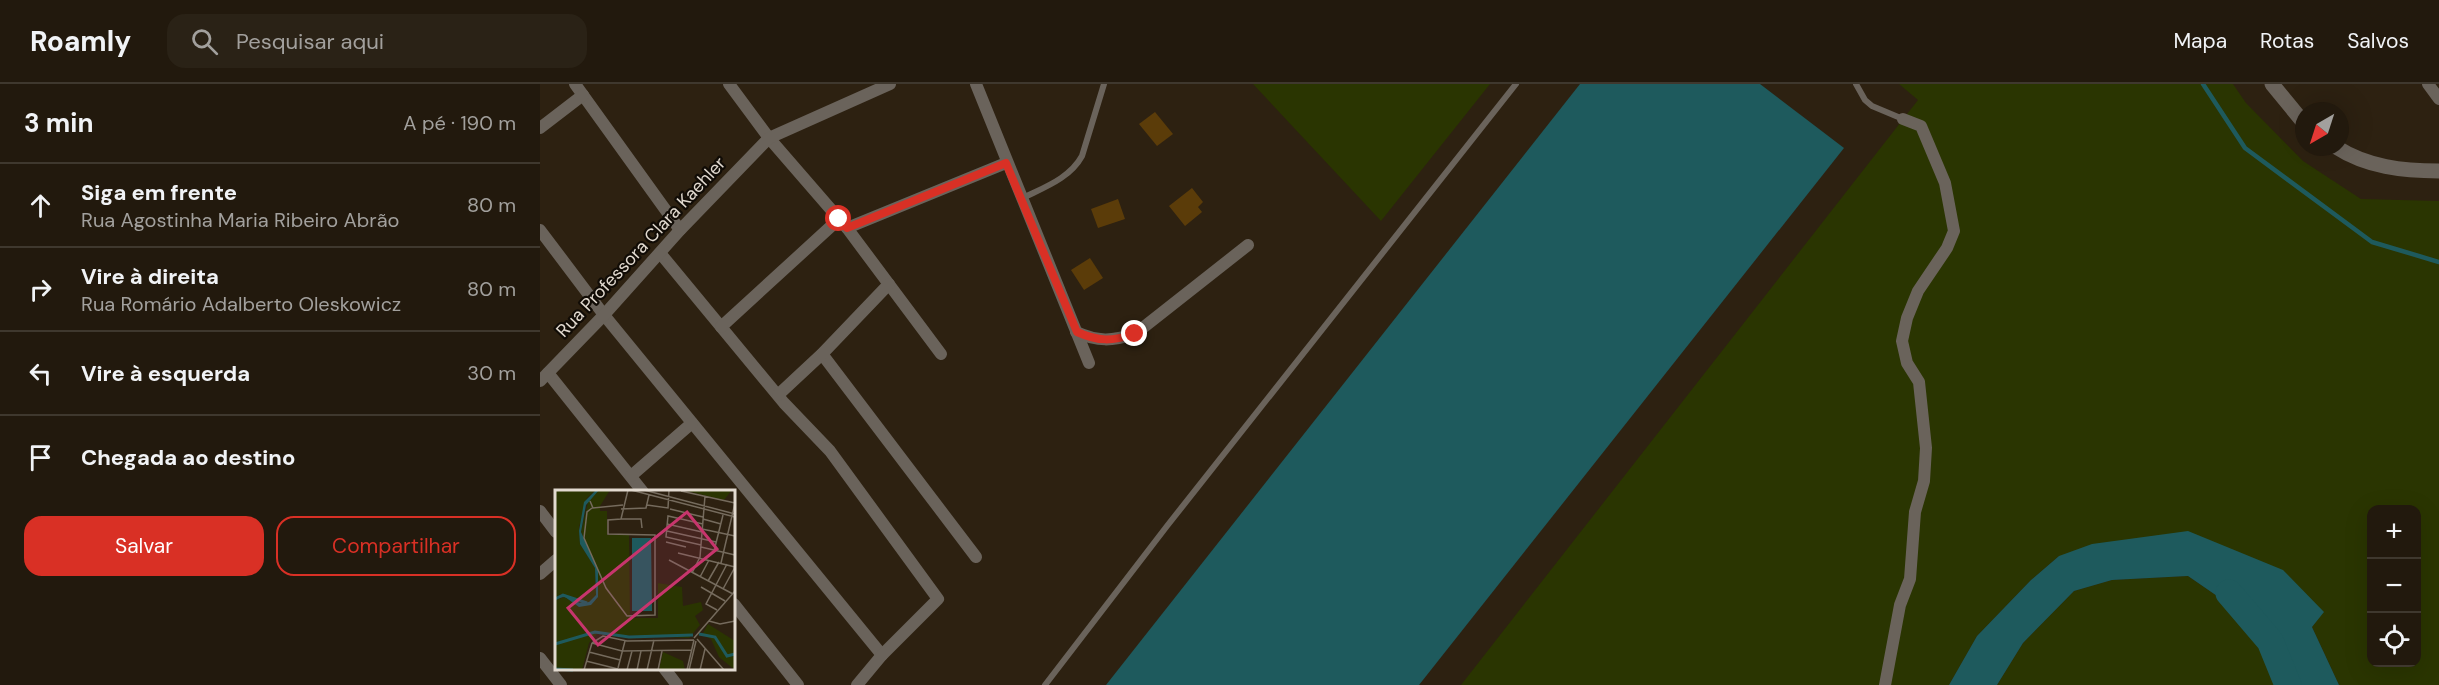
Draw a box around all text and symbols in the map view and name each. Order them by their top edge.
search box [167,14,587,68]
text: Roamly [30,23,131,60]
icon: search [188,25,221,58]
text: Pesquisar aqui [236,27,384,56]
text: Mapa [2173,27,2227,55]
text: Rotas [2260,27,2314,55]
text: Salvos [2347,27,2409,55]
north arrow [2295,102,2349,156]
text: 3 min [24,106,93,140]
text: A pé · 190 m [403,110,516,136]
street label: Rua Professora Clara Kaehler [551,151,731,342]
text: Siga em frente [81,178,237,207]
icon: ahead [24,189,57,222]
text: 80 m [467,192,516,218]
route start [825,205,851,231]
text: Rua Agostinha Maria Ribeiro Abrão [81,207,399,233]
text: Vire à direita [81,262,219,291]
icon: right [24,273,57,306]
text: 80 m [467,276,516,302]
text: Rua Romário Adalberto Oleskowicz [81,291,401,317]
route end [1121,320,1147,346]
icon: left [24,357,57,390]
text: Vire à esquerda [81,359,250,388]
text: 30 m [467,360,516,386]
icon: arrive [24,441,57,474]
text: Chegada ao destino [81,443,295,472]
inset map [555,490,735,670]
map controls [2367,505,2421,667]
button: + [2367,505,2421,559]
button: Salvar [24,516,264,576]
button: Compartilhar [276,516,516,576]
button: − [2367,559,2421,613]
button: locate [2367,613,2421,667]

